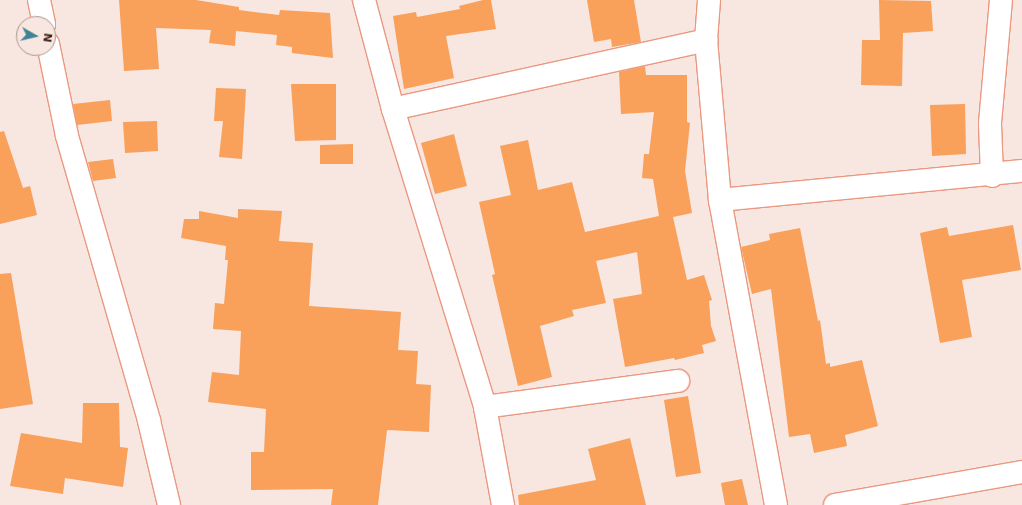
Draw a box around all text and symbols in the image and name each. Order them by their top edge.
north arrow [16,16,56,56]
text: N [40,32,54,43]

